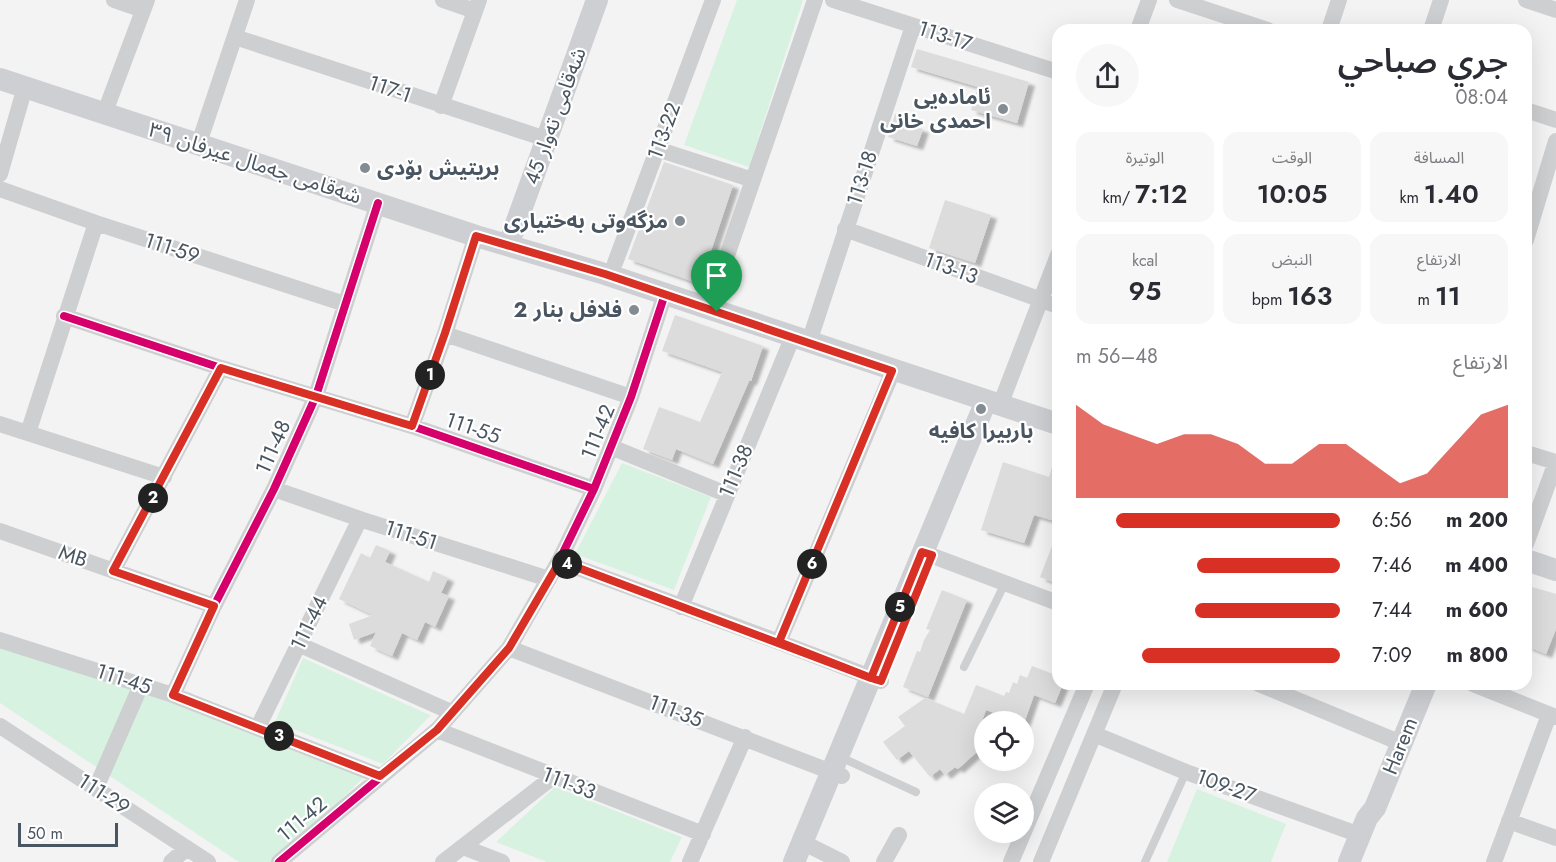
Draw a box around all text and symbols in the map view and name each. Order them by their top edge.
street label: 113-17 [914,13,976,59]
text: جري صباحي [1338,37,1508,84]
street label: شەقامی تەوار 45 [516,43,594,189]
button: share [1076,44,1139,107]
street label: 117-1 [364,68,416,110]
place label: ئامادەیی احمدی خانی [880,82,991,136]
text: 08:04 [1455,83,1508,112]
street label: 113-22 [640,98,688,164]
marker: ئامادەیی احمدی خانی [996,102,1010,116]
street label: شەقامی جەمال عیرفان ٣٩ [145,114,365,212]
text: الوتيرة [1126,146,1164,169]
text: الوقت [1272,146,1312,169]
text: المسافة [1414,146,1464,169]
street label: 113-18 [839,147,885,209]
place label: بریتیش بۆدی [377,153,499,183]
marker: بریتیش بۆدی [358,161,372,175]
text: 7:12 [1135,175,1187,213]
text: 10:05 [1257,175,1327,213]
text: 1.40 [1424,175,1479,213]
text: /km [1103,186,1135,209]
text: km [1399,186,1424,209]
place label: مزگەوتی بەختیاری [504,206,668,236]
marker: مزگەوتی بەختیاری [673,214,687,228]
street label: 111-59 [140,225,204,271]
street label: 113-13 [920,244,982,292]
text: النبض [1272,248,1312,271]
text: الارتفاع [1417,248,1461,271]
text: kcal [1132,249,1158,272]
pin [691,250,742,312]
icon: arrive [700,259,733,292]
text: 95 [1129,272,1161,310]
text: 163 [1287,277,1332,315]
text: 11 [1435,277,1460,315]
text: bpm [1252,288,1287,311]
text: m [1418,288,1435,311]
place label: فلافل بنار 2 [514,295,622,325]
marker: فلافل بنار 2 [627,303,641,317]
text: 48–56 m [1076,342,1158,371]
text: الارتفاع [1453,348,1508,377]
pin: 1 [415,360,445,390]
text: 1 [426,363,434,386]
street label: 111-42 [573,400,623,464]
marker: باربيرا كافيه [974,402,988,416]
street label: 111-55 [441,405,505,451]
street label: 111-48 [248,415,298,479]
place label: باربيرا كافيه [929,416,1033,446]
street label: 111-38 [711,440,761,502]
pin: 2 [138,483,168,513]
text: 2 [148,486,158,509]
text: 6:56 [1372,506,1412,535]
text: 200 m [1446,506,1508,535]
street label: 111-51 [381,512,441,558]
street label: MB [55,537,91,575]
pin: 4 [552,549,582,579]
pin: 6 [797,549,827,579]
text: 7:46 [1372,551,1412,580]
text: 400 m [1445,551,1508,580]
text: 4 [561,552,573,575]
text: 6 [807,552,817,575]
street label: 111-44 [283,591,335,655]
pin: 5 [885,592,915,622]
text: 5 [895,595,905,618]
text: 7:44 [1372,596,1412,625]
text: 600 m [1446,596,1508,625]
text: 7:09 [1372,641,1412,670]
text: 800 m [1447,641,1508,670]
street label: 111-45 [92,656,156,702]
street label: 111-35 [644,687,708,735]
map controls [974,711,1034,843]
button: locate [974,711,1034,771]
street label: Harem [1375,713,1425,779]
pin: 3 [264,721,294,751]
text: 3 [274,724,284,747]
street label: 111-33 [538,759,600,807]
street label: 109-27 [1192,761,1260,811]
street label: 111-29 [72,766,136,822]
button: layers [974,783,1034,843]
street label: 111-42 [271,789,333,849]
scale bar [18,820,118,848]
text: 50 m [27,822,63,845]

